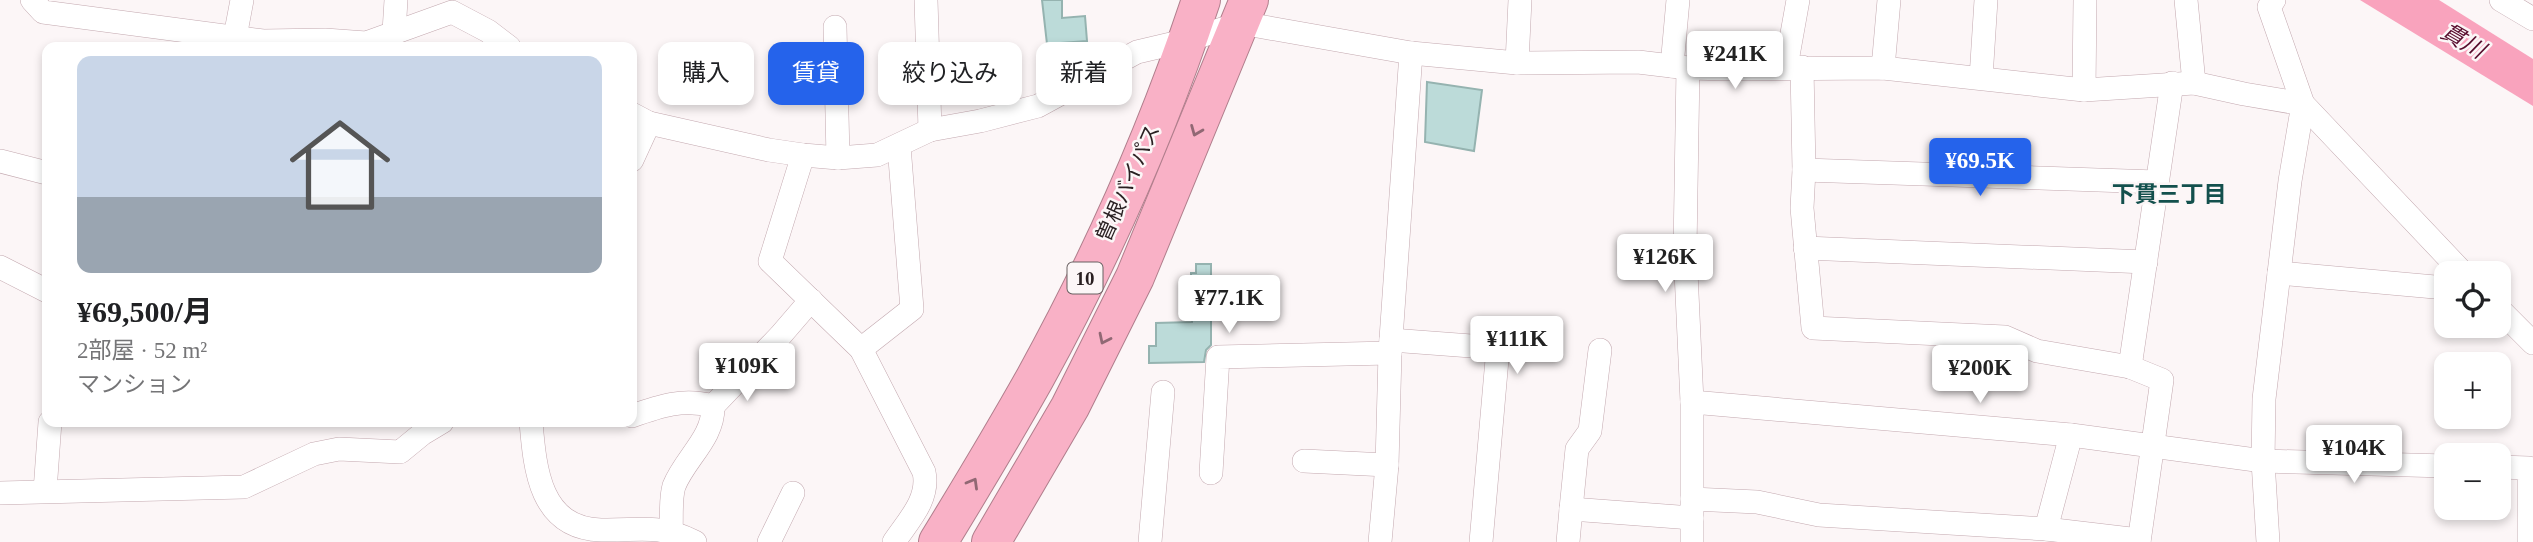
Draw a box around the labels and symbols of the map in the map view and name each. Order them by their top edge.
water label: 貫川 [2437,19,2492,65]
pin: ¥241K [1686,32,1784,91]
street label: 曽根バイパス [1091,121,1165,245]
one-way arrow [1190,125,1204,137]
pin: ¥69.5K [1923,138,2037,198]
district label: 下貫三丁目 [2112,182,2227,207]
pin: ¥126K [1616,234,1714,294]
road number: 10 [1068,262,1102,294]
pin: ¥77.1K [1172,276,1286,335]
pin: ¥111K [1468,316,1566,376]
one-way arrow [1098,332,1112,344]
pin: ¥109K [698,344,796,403]
pin: ¥200K [1931,346,2029,405]
pin: ¥104K [2305,426,2403,485]
one-way arrow [965,478,978,491]

